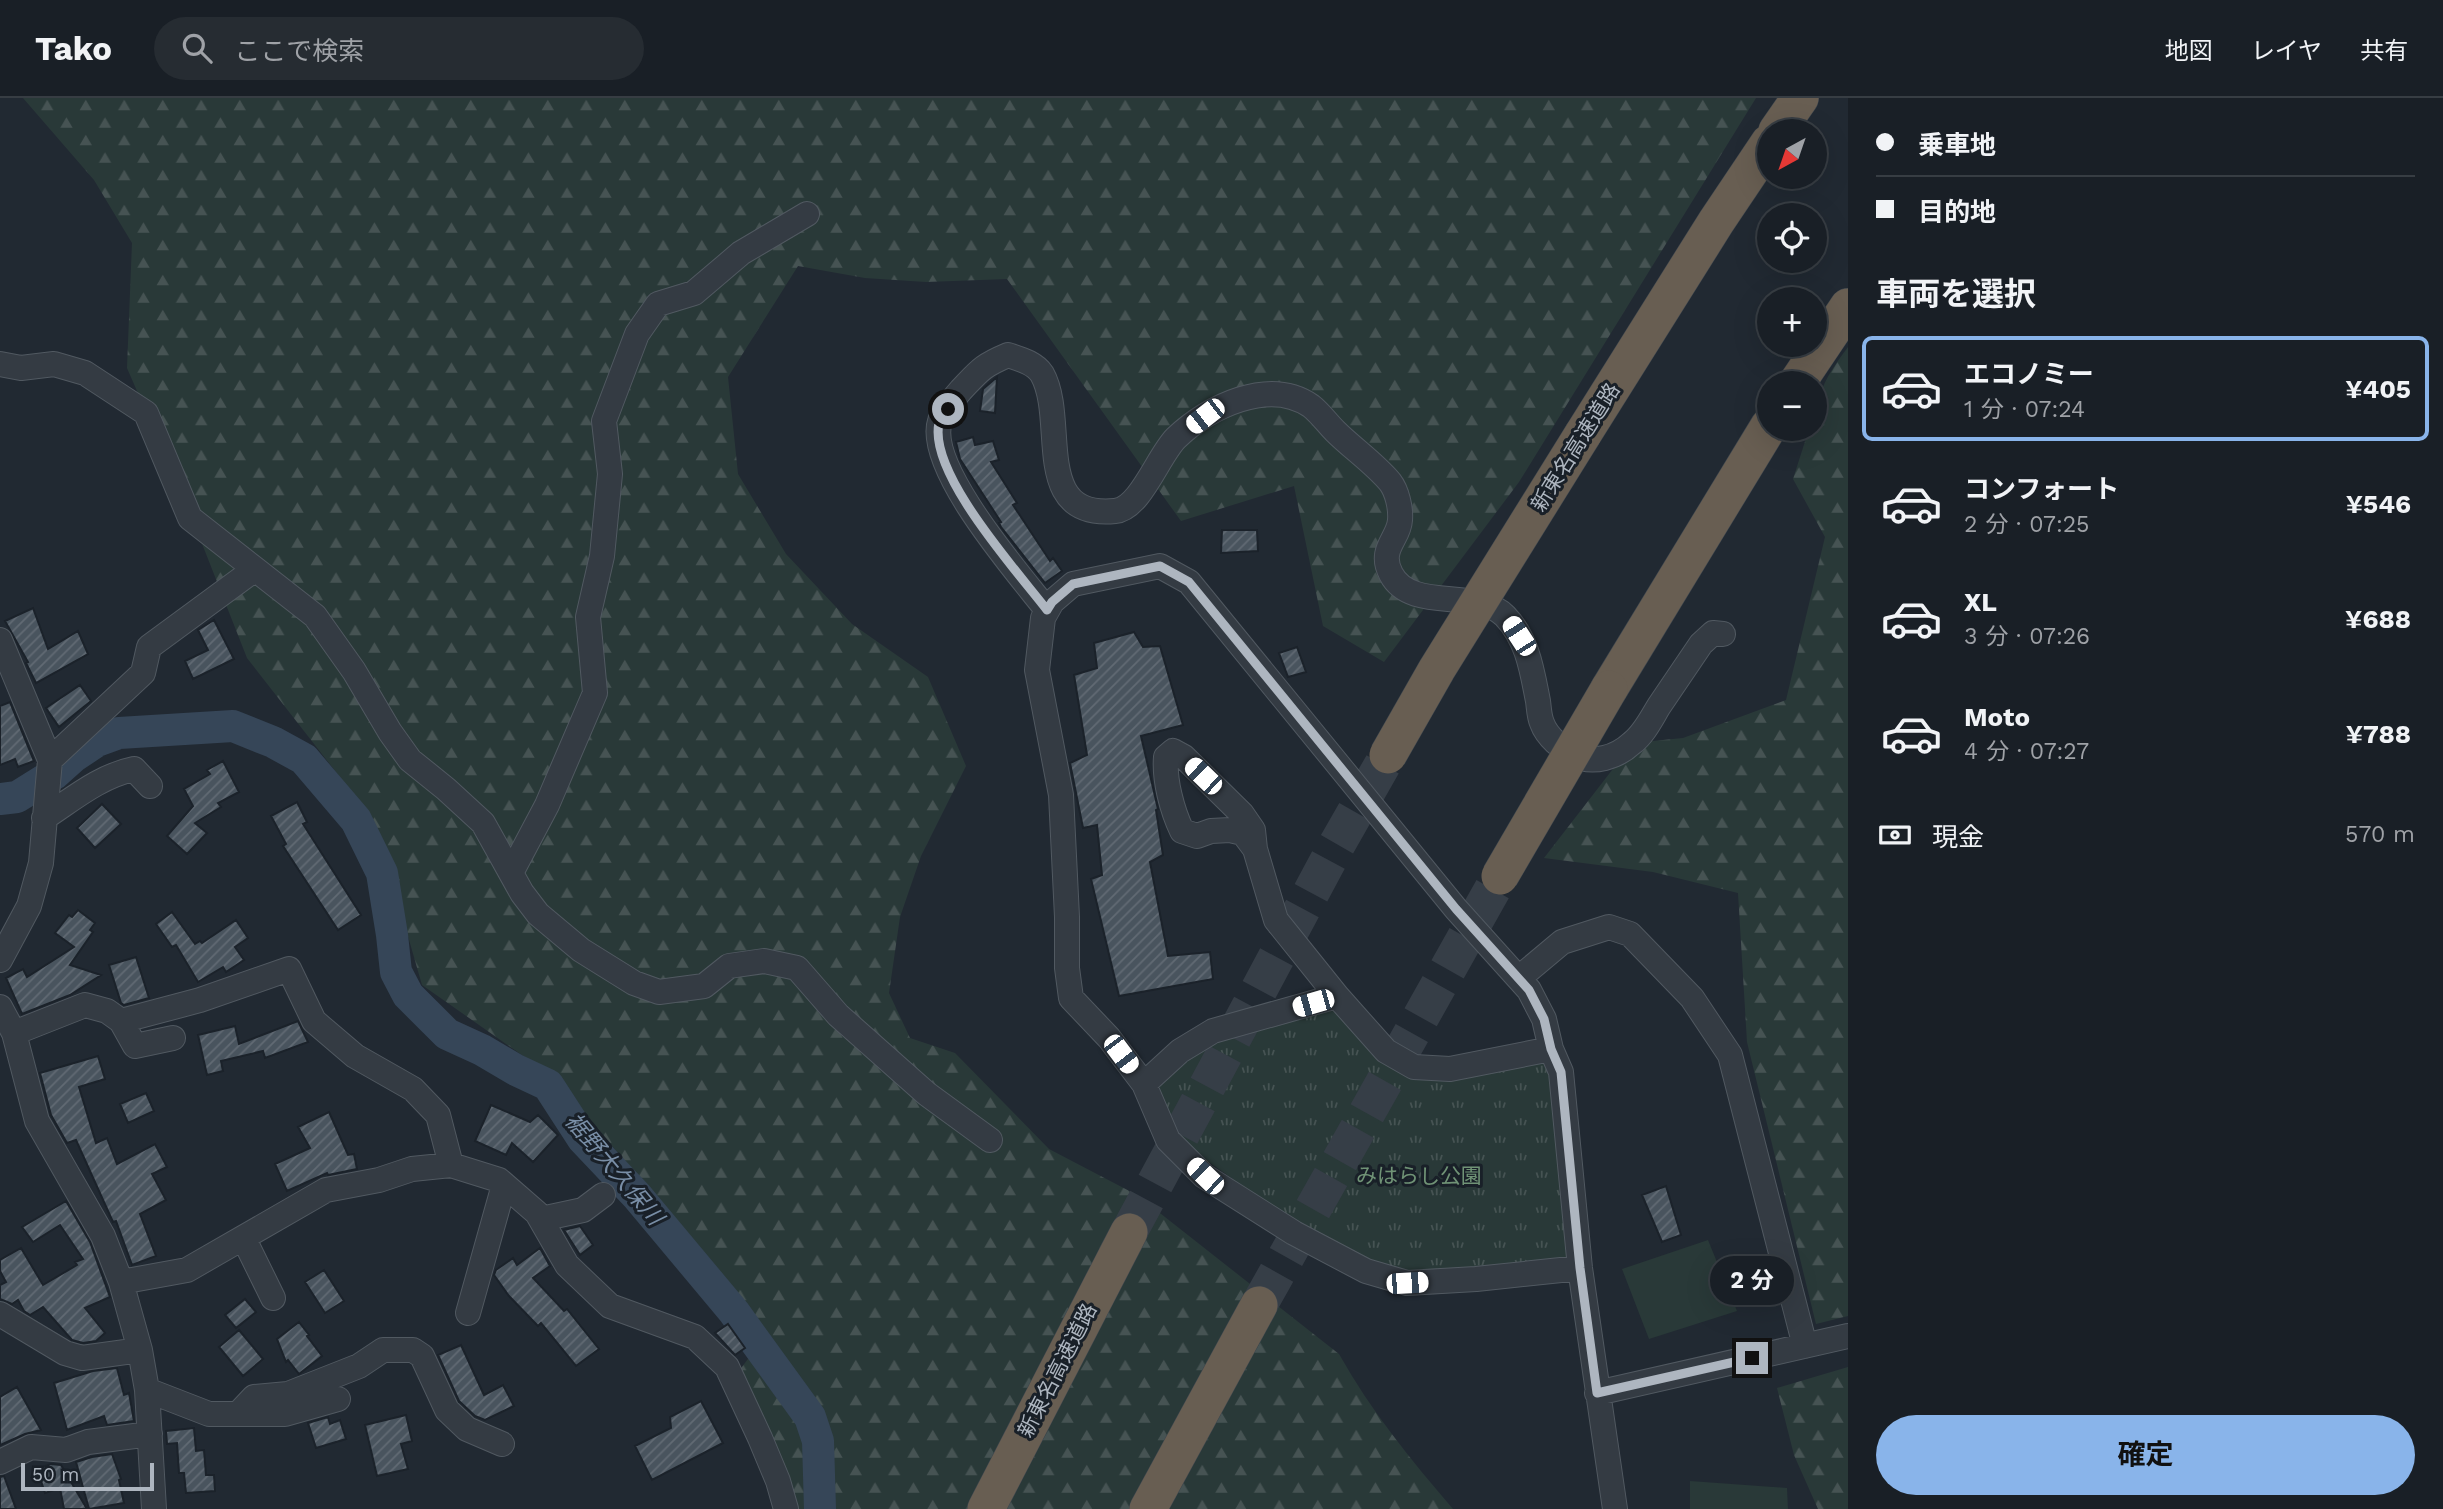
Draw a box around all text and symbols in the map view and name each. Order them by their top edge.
search box [154,17,644,80]
text: Tako [35,29,112,68]
icon: search [178,29,216,67]
text: ここで検索 [234,36,364,66]
text: 地図 [2165,37,2213,65]
text: レイヤ [2251,37,2322,65]
text: 共有 [2360,37,2408,65]
north arrow [1757,119,1827,189]
map controls [1757,119,1827,441]
text: 乗車地 [1918,130,1996,160]
text: 目的地 [1918,197,1996,227]
button: locate [1757,203,1827,273]
text: 車両を選択 [1876,275,2036,313]
button: + [1757,287,1827,357]
icon: car [1880,357,1943,420]
text: エコノミー [1964,359,2094,389]
button: − [1757,371,1827,441]
text: ¥405 [2345,374,2411,404]
street label: 新東名高速道路 [1525,378,1625,516]
route start [932,393,964,425]
car [1182,395,1229,437]
text: 1 分 · 07:24 [1964,396,2085,423]
icon: car [1880,472,1943,535]
text: コンフォート [1964,474,2119,504]
text: ¥546 [2346,489,2411,519]
text: 2 分 · 07:25 [1964,511,2090,538]
icon: car [1880,587,1943,650]
text: XL [1964,587,1997,617]
text: ¥688 [2345,604,2411,634]
car [1499,613,1540,659]
text: 3 分 · 07:26 [1964,623,2090,650]
icon: car [1880,702,1943,765]
text: Moto [1964,702,2030,732]
text: ¥788 [2346,719,2411,749]
text: 4 分 · 07:27 [1964,738,2089,765]
car [1181,754,1226,798]
icon: cash [1876,816,1914,854]
text: 570 m [2345,821,2415,848]
text: 現金 [1932,822,1984,852]
car [1290,987,1337,1019]
car [1100,1031,1143,1077]
water label: 裾野大久保川 [559,1107,671,1233]
car [1183,1154,1228,1198]
park label: みはらし公園 [1356,1163,1482,1188]
callout: 2 分 [1710,1256,1794,1306]
text: 2 分 [1730,1267,1774,1294]
car [1386,1271,1429,1295]
street label: 新東名高速道路 [1012,1299,1102,1441]
route end [1736,1342,1768,1374]
button: 確定 [1876,1415,2415,1495]
scale bar [21,1460,154,1492]
text: 50 m [32,1463,79,1486]

